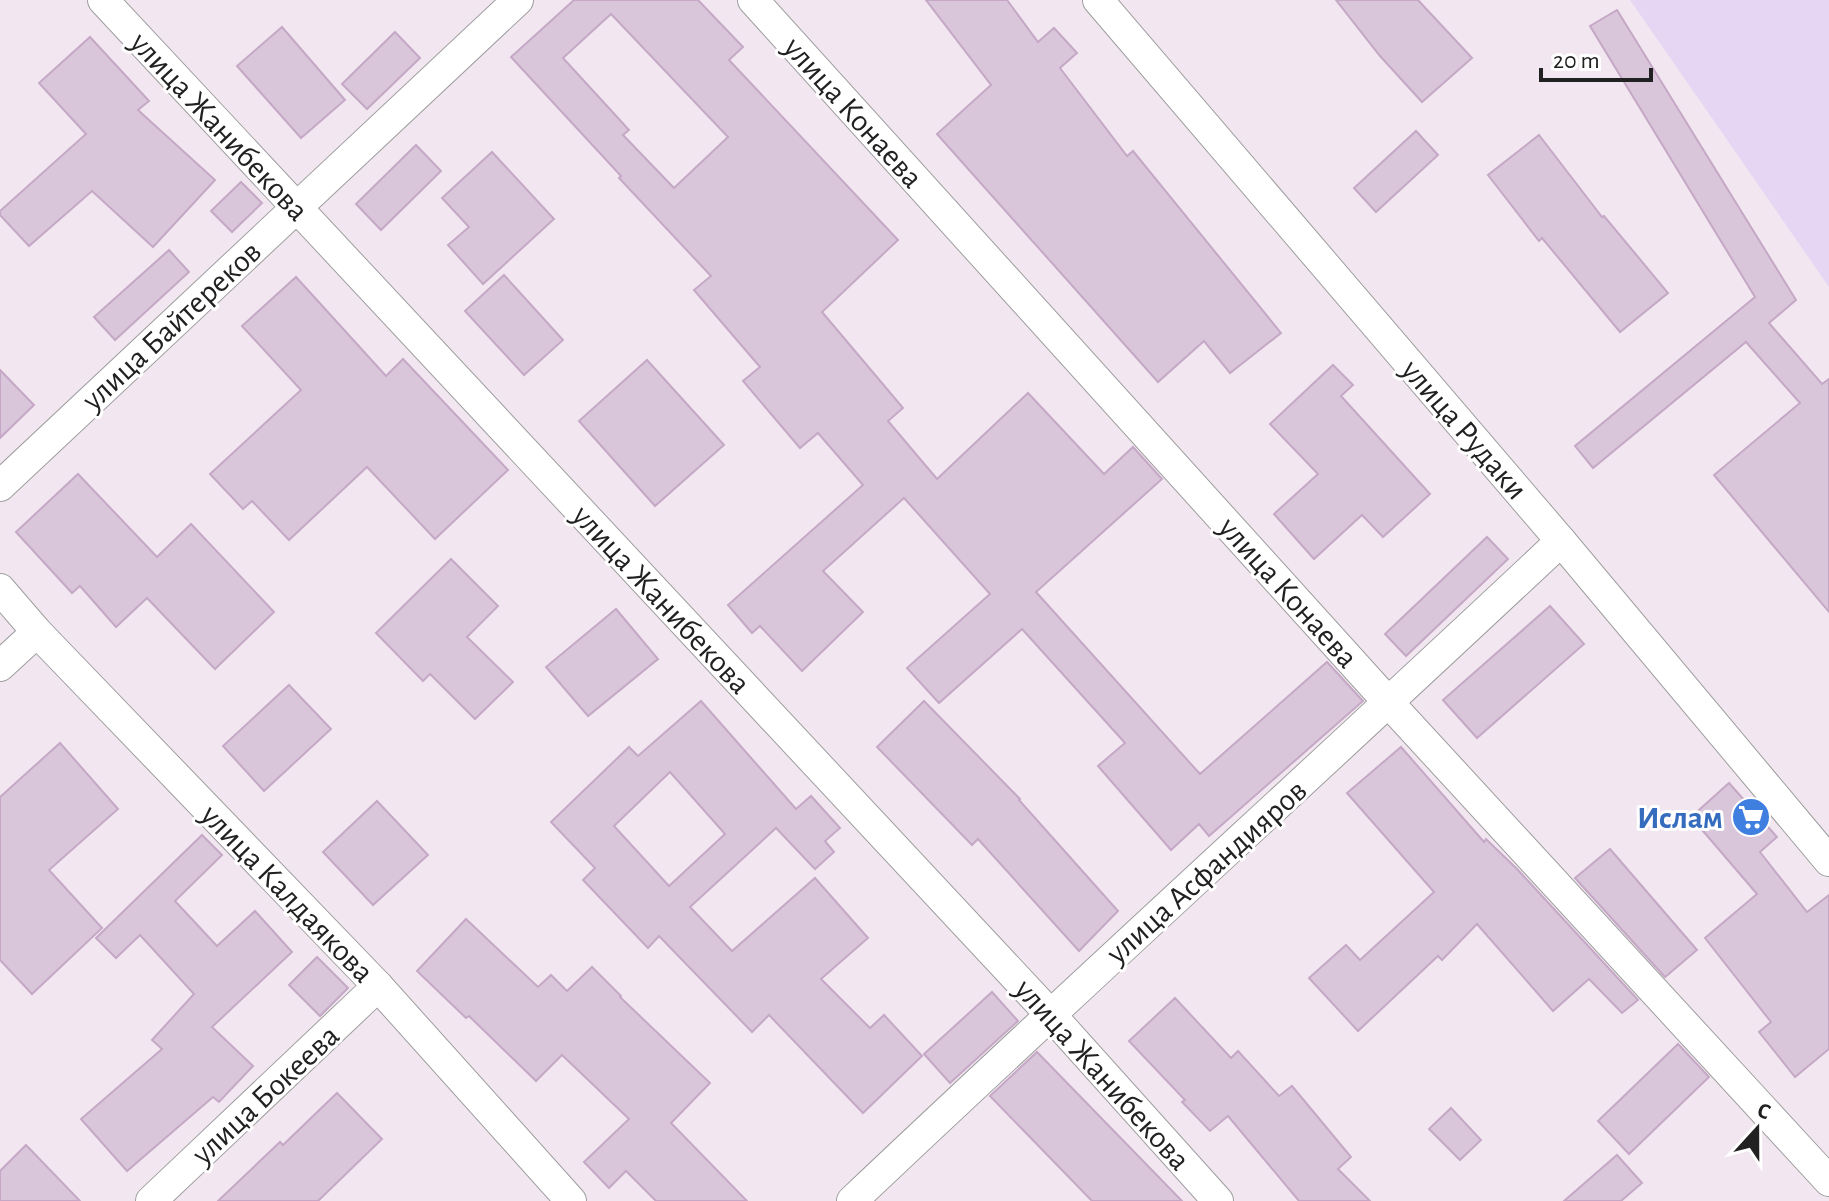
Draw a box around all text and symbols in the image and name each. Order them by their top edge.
street label: улица Жанибекова [123,26,314,227]
street label: улица Конаева [777,30,929,194]
scale bar [1541,32,1651,82]
text: 20 m [1553,49,1600,73]
street label: улица Байтереков [75,235,267,417]
street label: улица Рудаки [1395,353,1533,506]
street label: улица Жанибекова [565,499,756,700]
street label: улица Конаева [1212,510,1364,674]
street label: улица Асфандияров [1100,774,1313,970]
supermarket icon: Ислам [1730,796,1772,838]
street label: улица Калдаякова [194,798,380,989]
place label: Ислам [1637,802,1723,834]
street label: улица Жанибекова [1008,972,1196,1176]
street label: улица Бокеева [185,1019,345,1171]
north arrow [1717,1089,1797,1169]
text: С [1754,1099,1773,1124]

